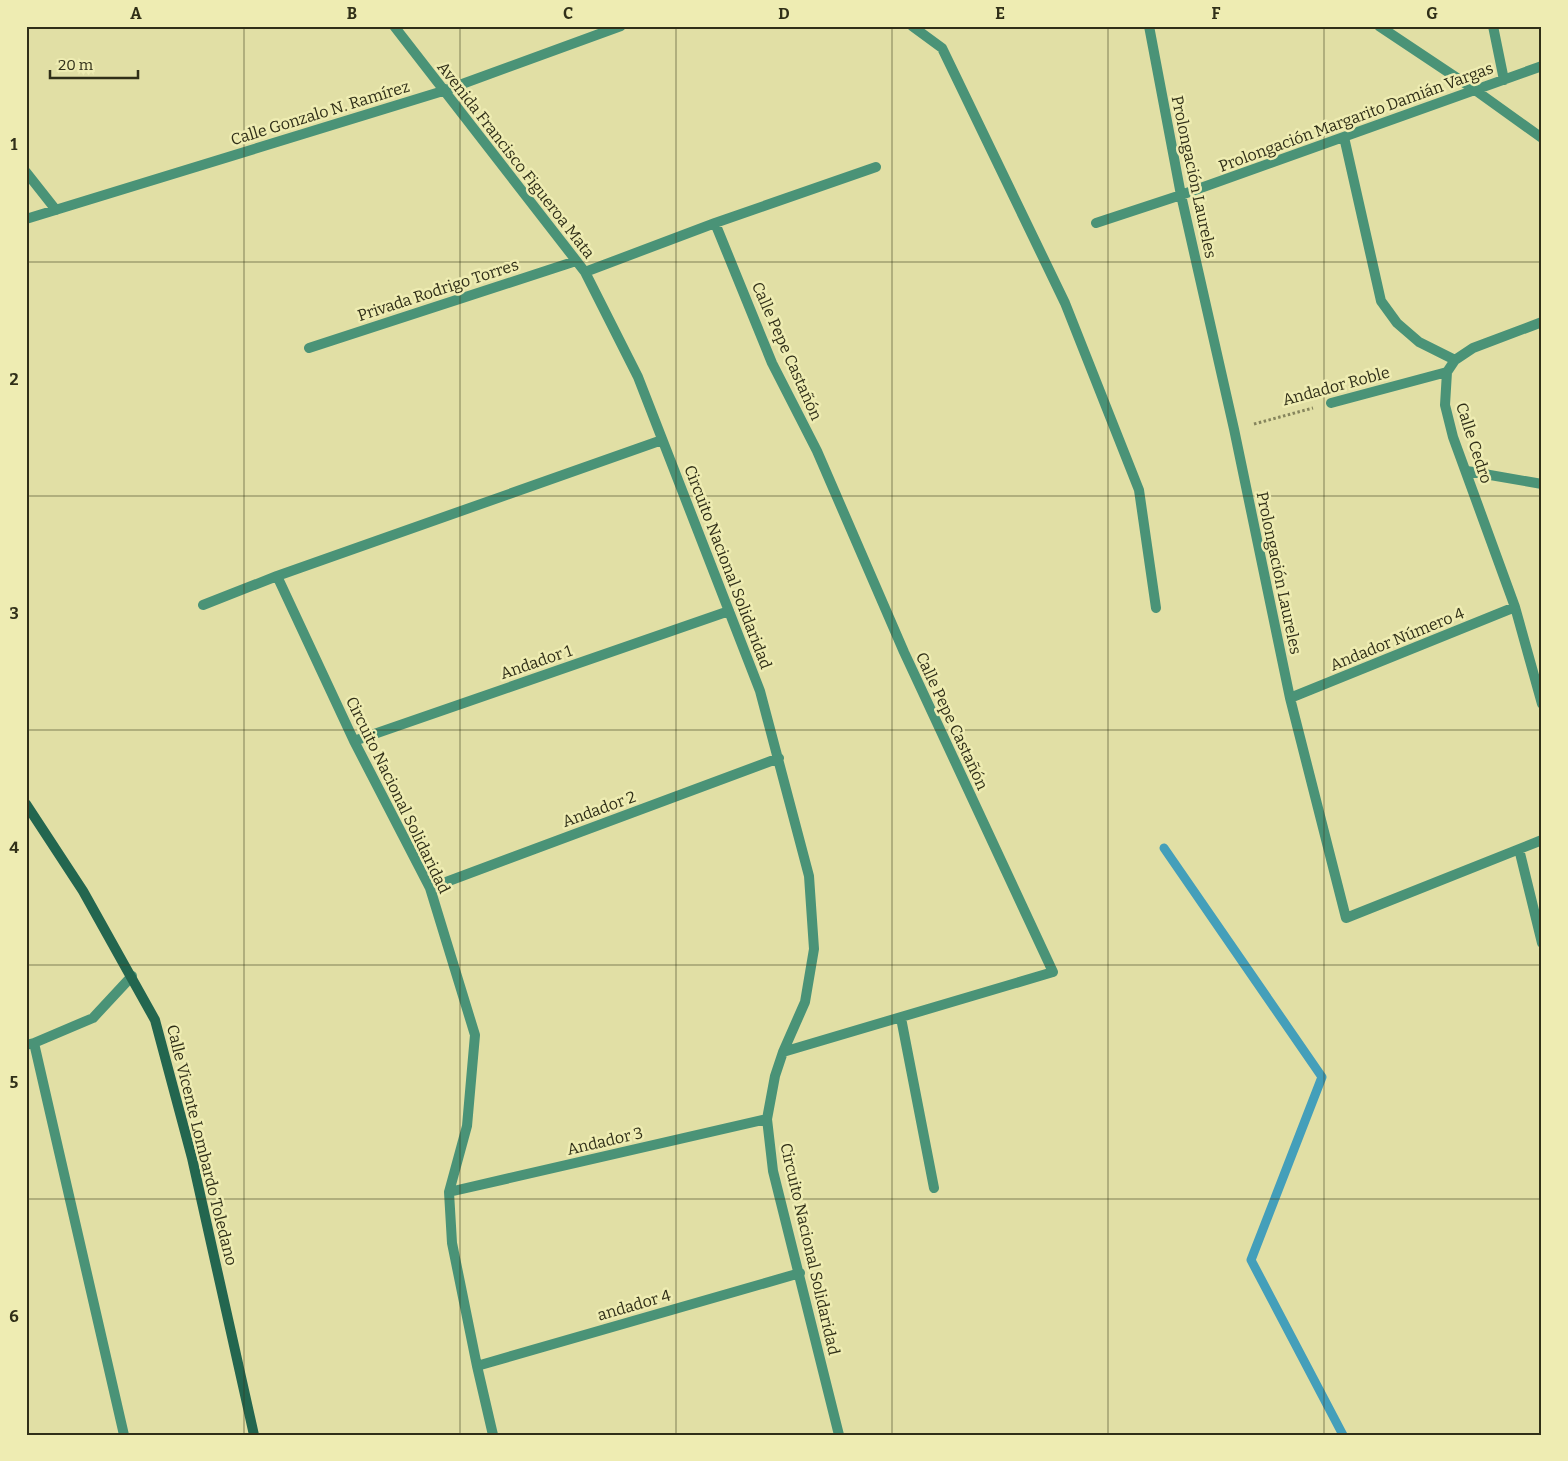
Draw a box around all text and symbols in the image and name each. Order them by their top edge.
text: A [130,4,142,23]
text: B [347,4,357,23]
text: C [563,4,573,23]
text: D [778,4,790,23]
text: E [995,4,1005,23]
text: F [1212,4,1221,23]
text: G [1426,4,1438,23]
scale bar [50,48,138,80]
text: 20 m [58,56,94,74]
street label: Avenida Francisco Figueroa Mata [433,58,599,262]
street label: Prolongación Margarito Damián Vargas [1216,58,1496,176]
street label: Calle Gonzalo N. Ramírez [228,77,412,149]
street label: Prolongación Laureles [1167,94,1221,260]
text: 1 [11,135,18,154]
street label: Privada Rodrigo Torres [355,255,521,325]
street label: Calle Pepe Castañón [748,279,826,423]
street label: Andador Roble [1280,363,1392,409]
text: 2 [9,370,19,389]
street label: Calle Cedro [1452,400,1496,486]
street label: Circuito Nacional Solidaridad [680,462,776,672]
street label: Prolongación Laureles [1252,490,1306,656]
street label: Andador Número 4 [1327,603,1468,675]
text: 3 [9,604,19,623]
street label: Andador 1 [498,641,575,683]
street label: Calle Pepe Castañón [912,649,992,793]
street label: Circuito Nacional Solidaridad [342,693,454,897]
street label: Andador 2 [560,787,638,831]
text: 4 [9,838,19,857]
street label: Calle Vicente Lombardo Toledano [163,1023,241,1267]
text: 5 [10,1073,19,1092]
street label: Andador 3 [565,1123,645,1159]
street label: Circuito Nacional Solidaridad [776,1141,844,1357]
street label: andador 4 [595,1285,673,1324]
text: 6 [9,1307,19,1326]

